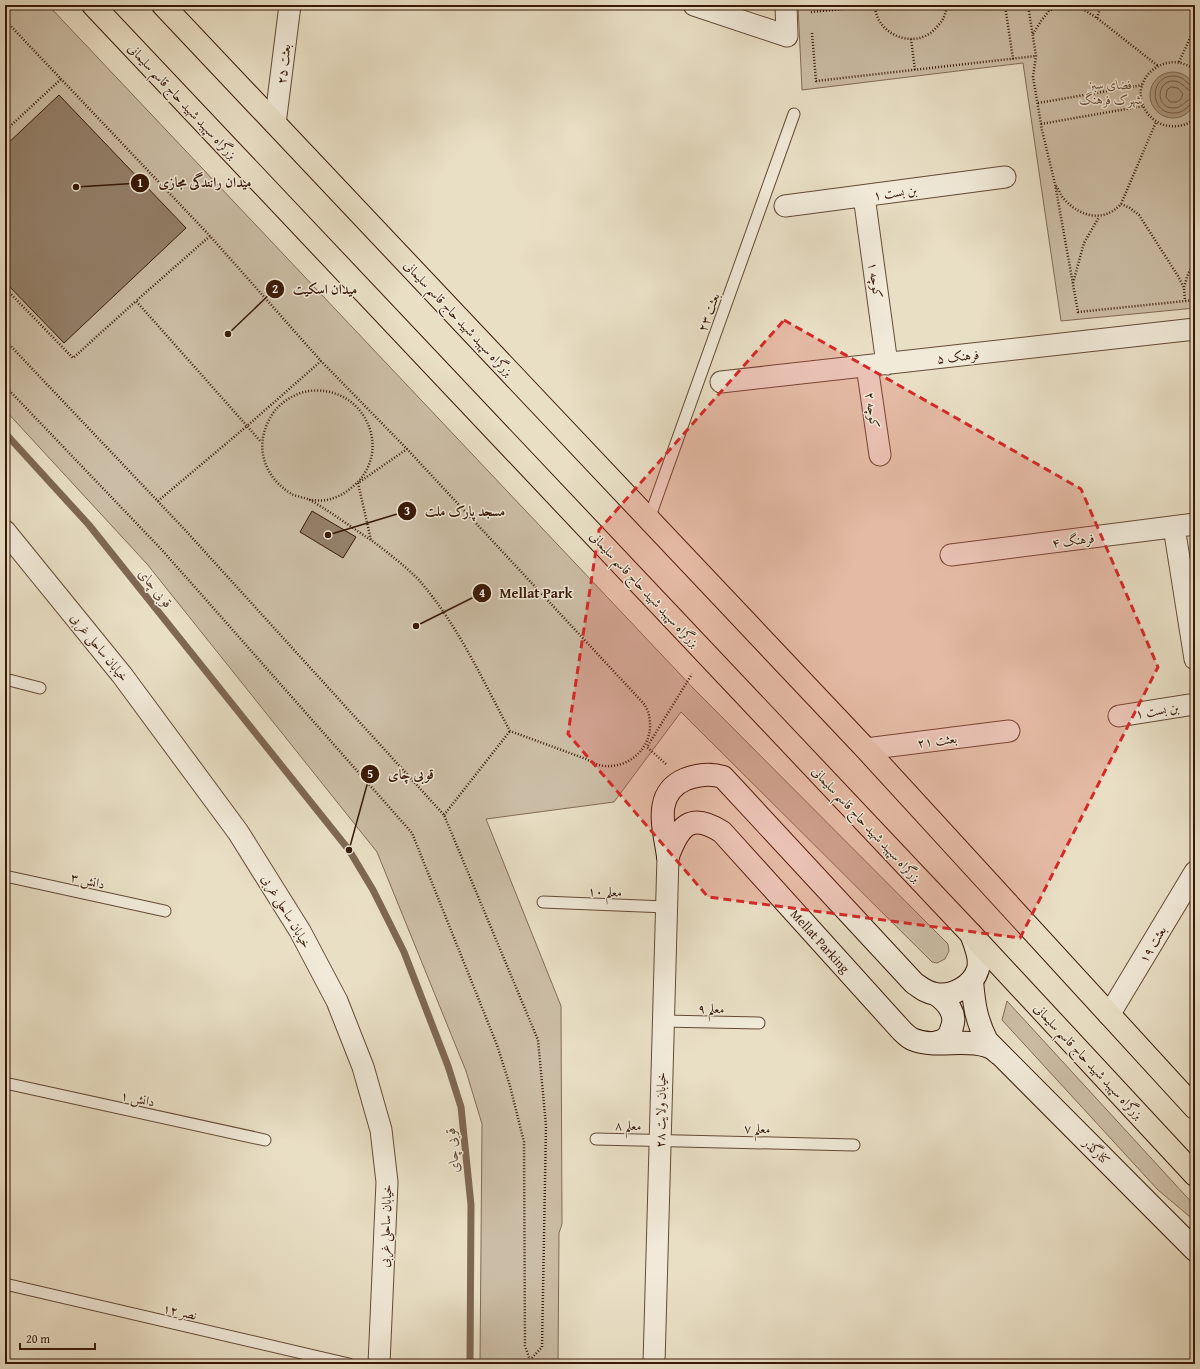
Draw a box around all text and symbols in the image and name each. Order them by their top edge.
street label: بزرگراه سپهبد شهید حاج قاسم سلیمانی [121,39,242,167]
street label: بعثت ۲۵ [272,43,295,85]
park label: فضای سبز شهرک فرهنگ [1079,75,1143,109]
callout: میدان رانندگی مجازی [130,170,259,196]
text: میدان رانندگی مجازی [158,171,252,192]
text: 1 [137,174,143,191]
street label: بن بست ۱ [872,180,919,205]
street label: بزرگراه سپهبد شهید حاج قاسم سلیمانی [397,256,518,384]
street label: کوچه ۱ [864,261,887,299]
callout: میدان اسکیت [265,276,365,302]
text: میدان اسکیت [293,279,357,299]
text: 2 [272,280,278,297]
street label: بعثت ۲۳ [693,290,724,334]
street label: فرهنک ۵ [936,345,980,368]
street label: کوچه ۲ [861,391,884,429]
callout: مسجد پارک ملت [397,498,513,524]
text: مسجد پارک ملت [425,501,505,522]
text: 3 [404,502,410,519]
street label: بزرگراه سپهبد شهید حاج قاسم سلیمانی [583,527,704,655]
street label: فرهنگ ۴ [1051,528,1095,553]
water label: قوبی چای [134,564,178,612]
callout: Mellat Park [472,580,581,606]
text: Mellat Park [500,583,573,603]
text: 4 [479,584,485,601]
street label: خیابان ساحلی غربی [65,609,133,686]
street label: بن بست ۱ [1134,698,1181,723]
street label: بعثت ۲۱ [916,729,958,752]
callout: قوبی چای [360,761,442,787]
street label: بزرگراه سپهبد شهید حاج قاسم سلیمانی [805,762,926,890]
text: قوبی چای [388,764,434,785]
text: 5 [367,765,373,782]
street label: دانش ۳ [69,867,107,894]
street label: خیابان ساحلی غربی [256,871,316,952]
street label: معلم ۱۰ [587,881,622,906]
street label: Mellat Parking [786,905,854,978]
street label: بعثت ۱۹ [1134,922,1171,966]
street label: معلم ۹ [697,999,724,1022]
street label: بزرگراه سپهبد شهید حاج قاسم سلیمانی [1027,999,1148,1127]
street label: خیابان ولایت ۲۸ [650,1072,671,1148]
street label: دانش ۱ [119,1086,157,1111]
street label: معلم ۸ [614,1116,641,1139]
street label: معلم ۷ [743,1119,770,1142]
water label: قوبی چای [440,1126,464,1174]
street label: کنارگذر [1078,1132,1114,1169]
street label: خیابان ساحلی غربی [375,1184,397,1268]
street label: نصر ۱۲ [161,1298,199,1325]
scale bar [20,1325,95,1351]
text: 20 m [26,1330,50,1347]

